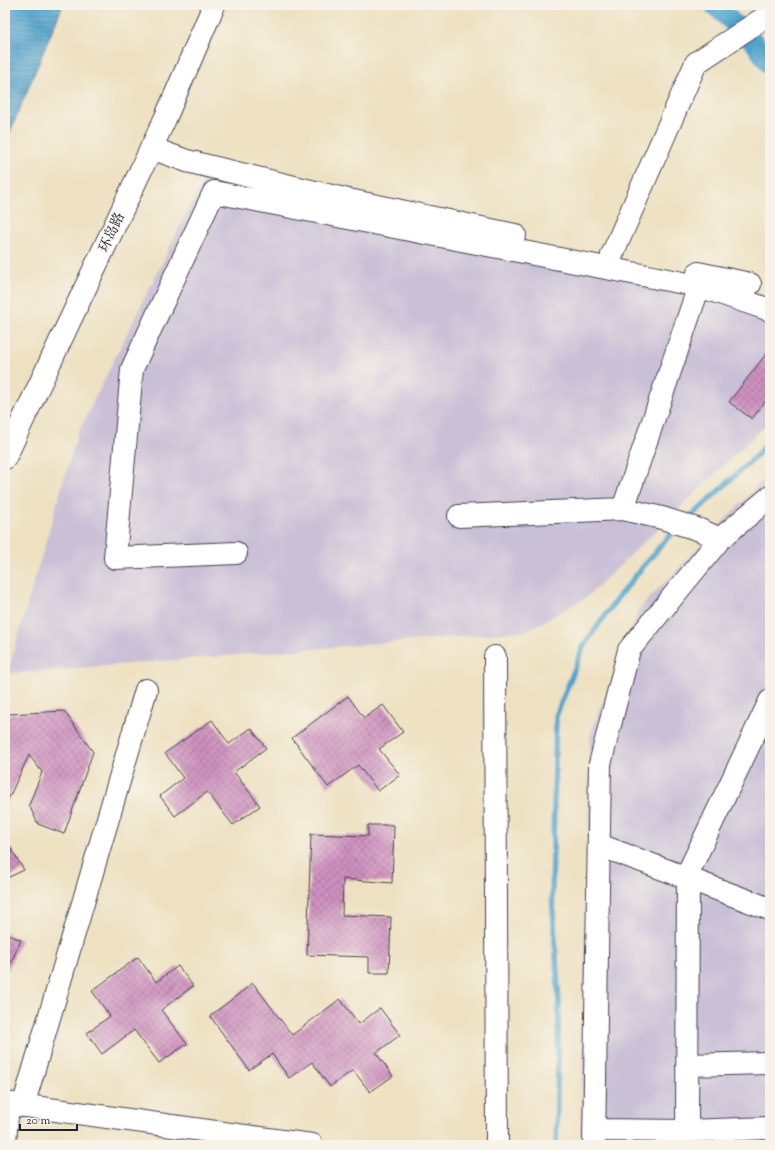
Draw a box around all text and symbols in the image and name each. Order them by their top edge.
street label: 环岛路 [95,210,131,256]
scale bar [20,1106,77,1132]
text: 20 m [26,1112,51,1130]

